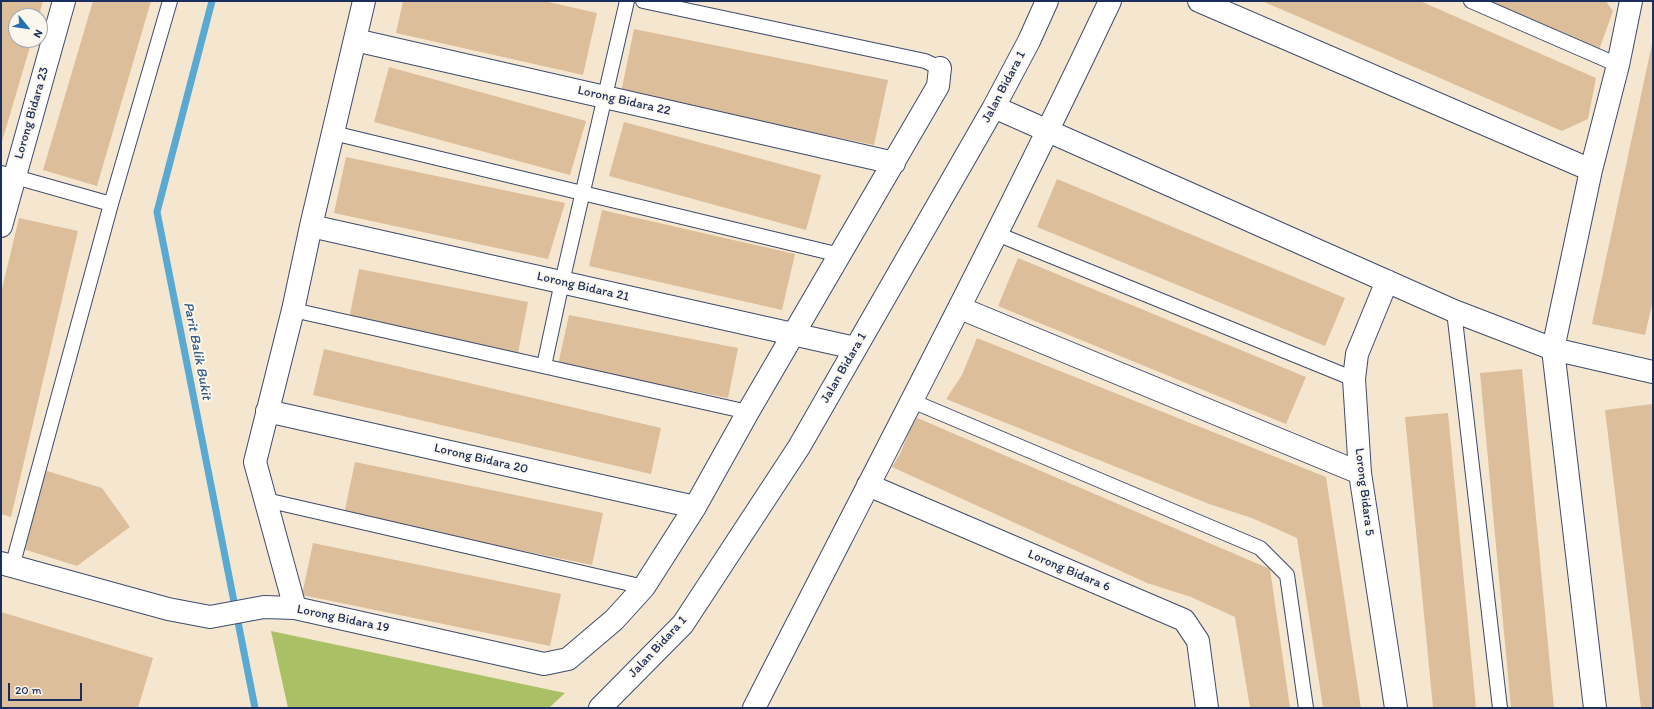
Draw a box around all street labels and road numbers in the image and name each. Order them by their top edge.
street label: Jalan Bidara 1 [979,49,1029,125]
street label: Lorong Bidara 23 [11,65,53,161]
street label: Lorong Bidara 22 [576,83,672,119]
street label: Lorong Bidara 21 [535,269,631,305]
street label: Jalan Bidara 1 [818,330,870,406]
street label: Lorong Bidara 20 [432,441,530,477]
street label: Lorong Bidara 5 [1351,447,1377,537]
street label: Lorong Bidara 6 [1025,547,1113,595]
street label: Lorong Bidara 19 [295,602,391,636]
street label: Jalan Bidara 1 [625,613,691,681]

